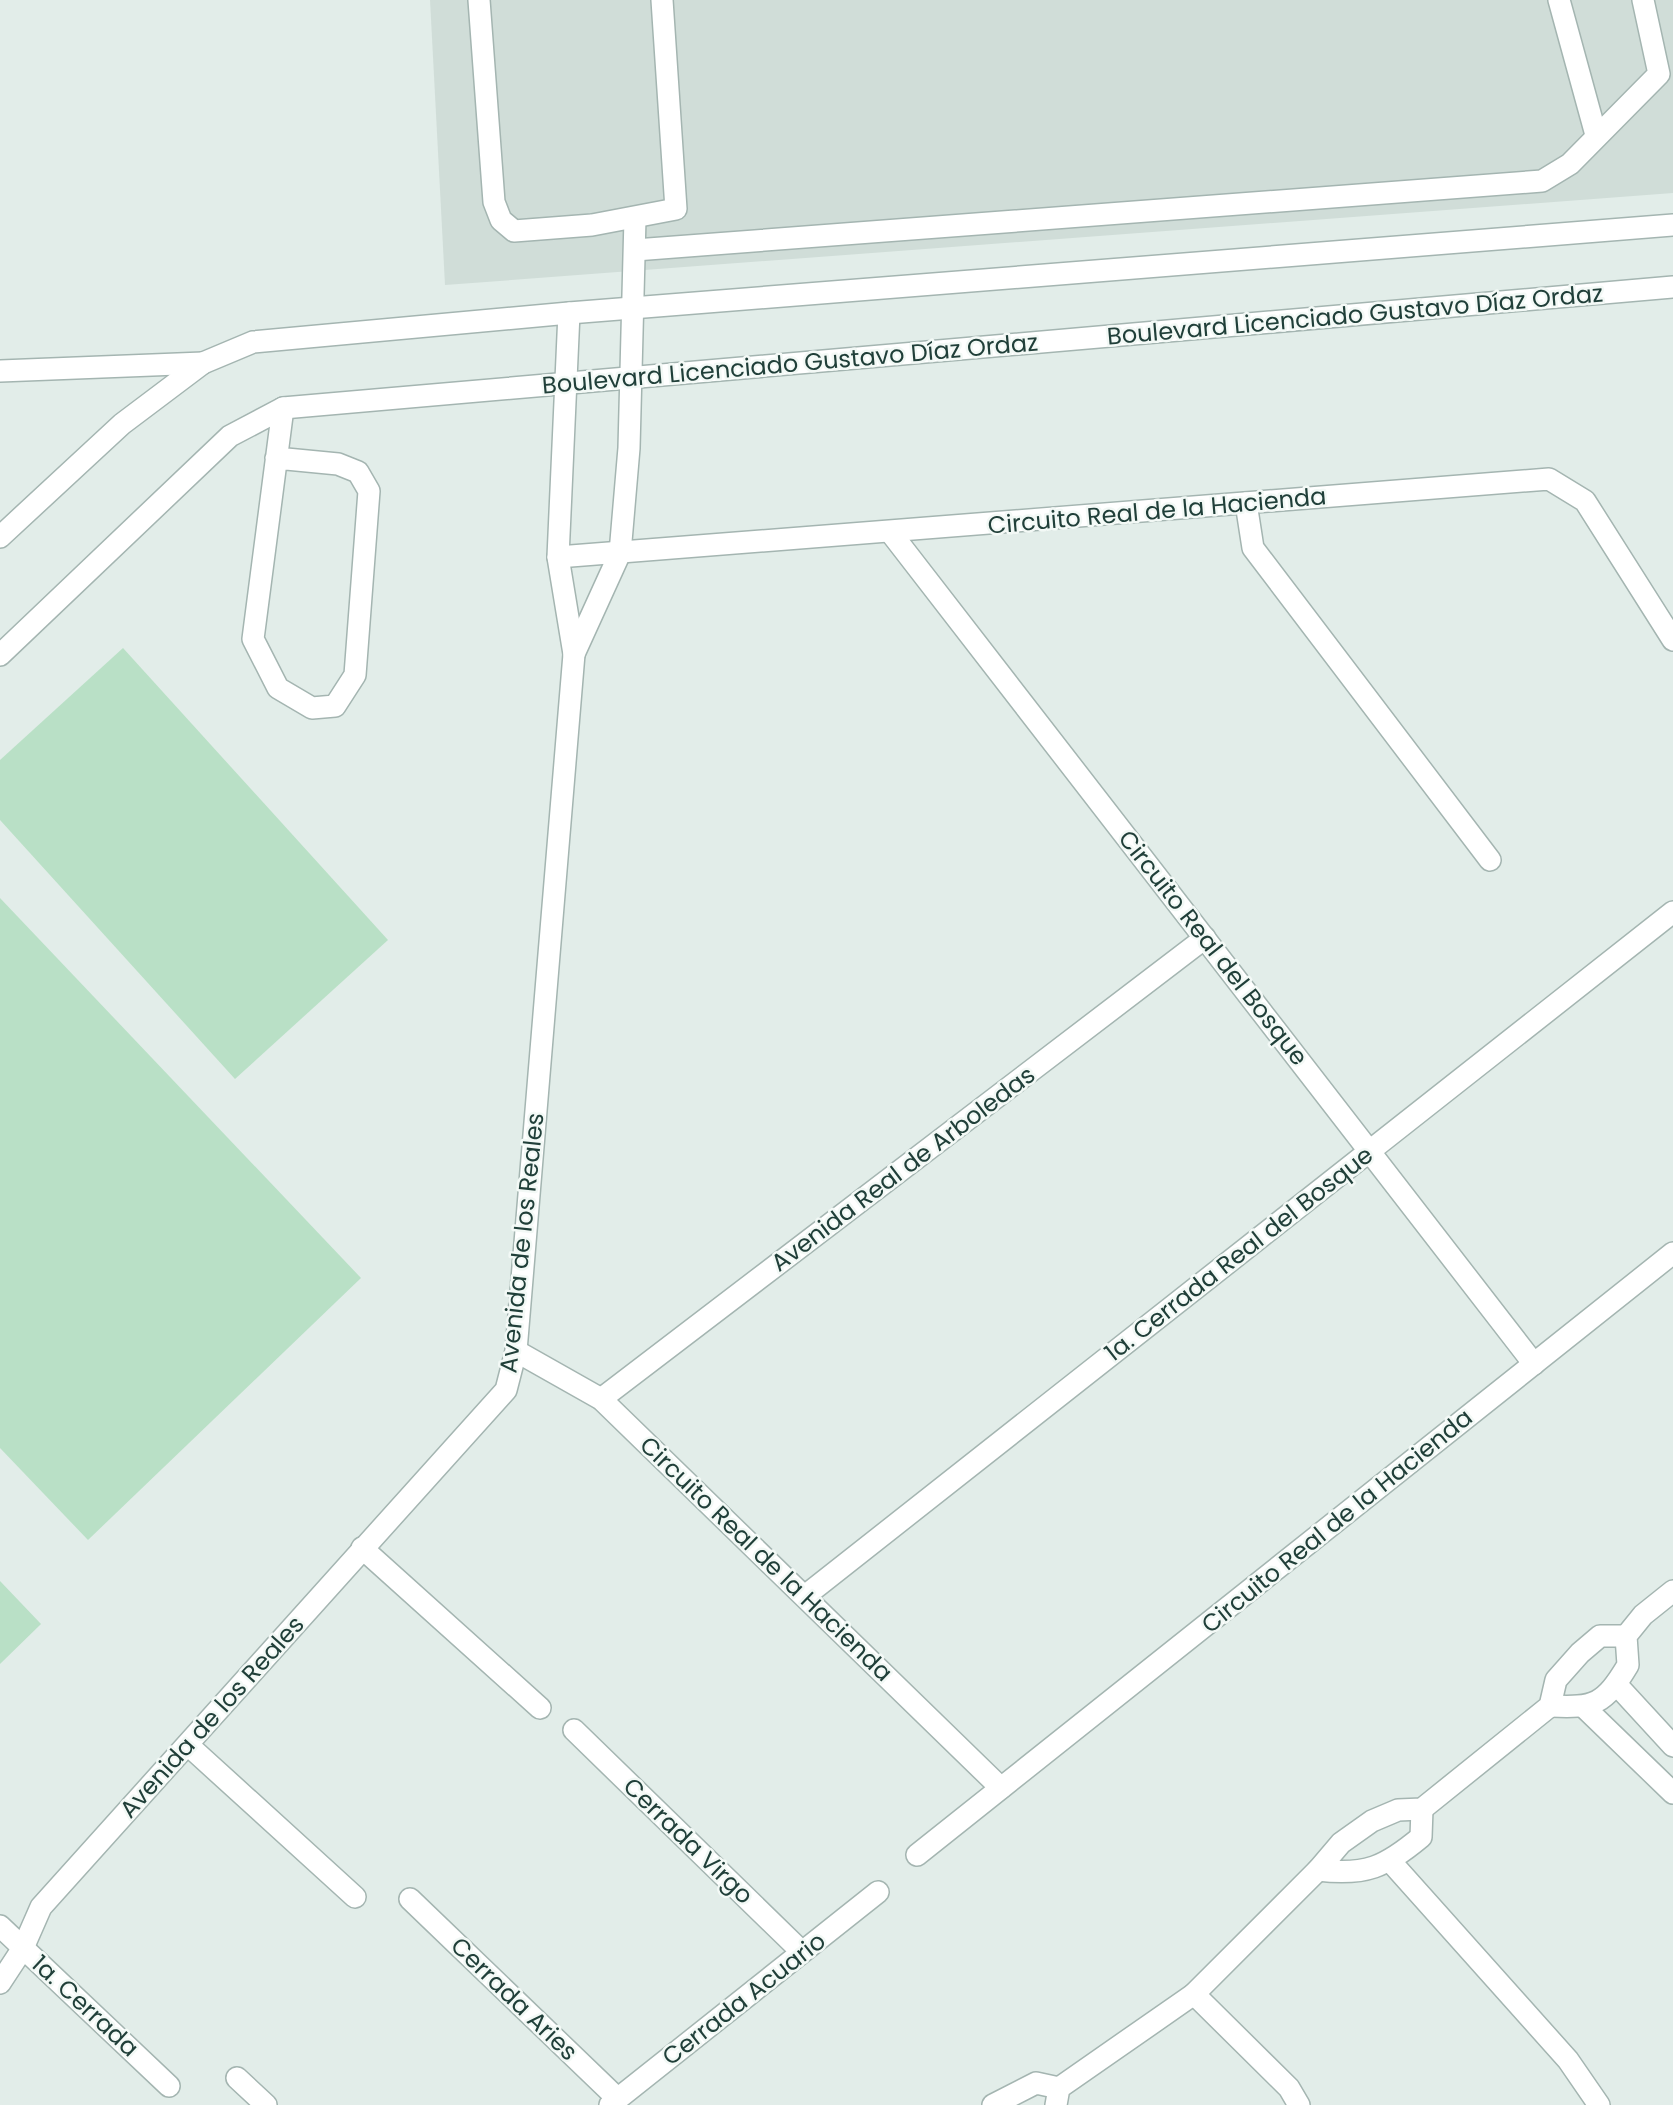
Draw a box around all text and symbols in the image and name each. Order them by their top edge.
street label: Boulevard Licenciado Gustavo Díaz Ordaz [1106,276,1604,353]
street label: Boulevard Licenciado Gustavo Díaz Ordaz [541,325,1039,402]
street label: Circuito Real de la Hacienda [986,479,1328,542]
street label: Circuito Real del Bosque [1111,823,1316,1072]
street label: Avenida Real de Arboledas [764,1058,1041,1279]
street label: Avenida de los Reales [491,1111,552,1375]
street label: 1a. Cerrada Real del Bosque [1098,1138,1380,1369]
street label: Circuito Real de la Hacienda [1194,1401,1479,1640]
street label: Circuito Real de la Hacienda [633,1429,900,1689]
street label: Avenida de los Reales [112,1609,311,1825]
street label: Cerrada Virgo [616,1770,761,1911]
street label: Cerrada Acuario [655,1924,832,2073]
street label: Cerrada Aries [444,1930,585,2068]
street label: 1a. Cerrada [25,1947,146,2064]

